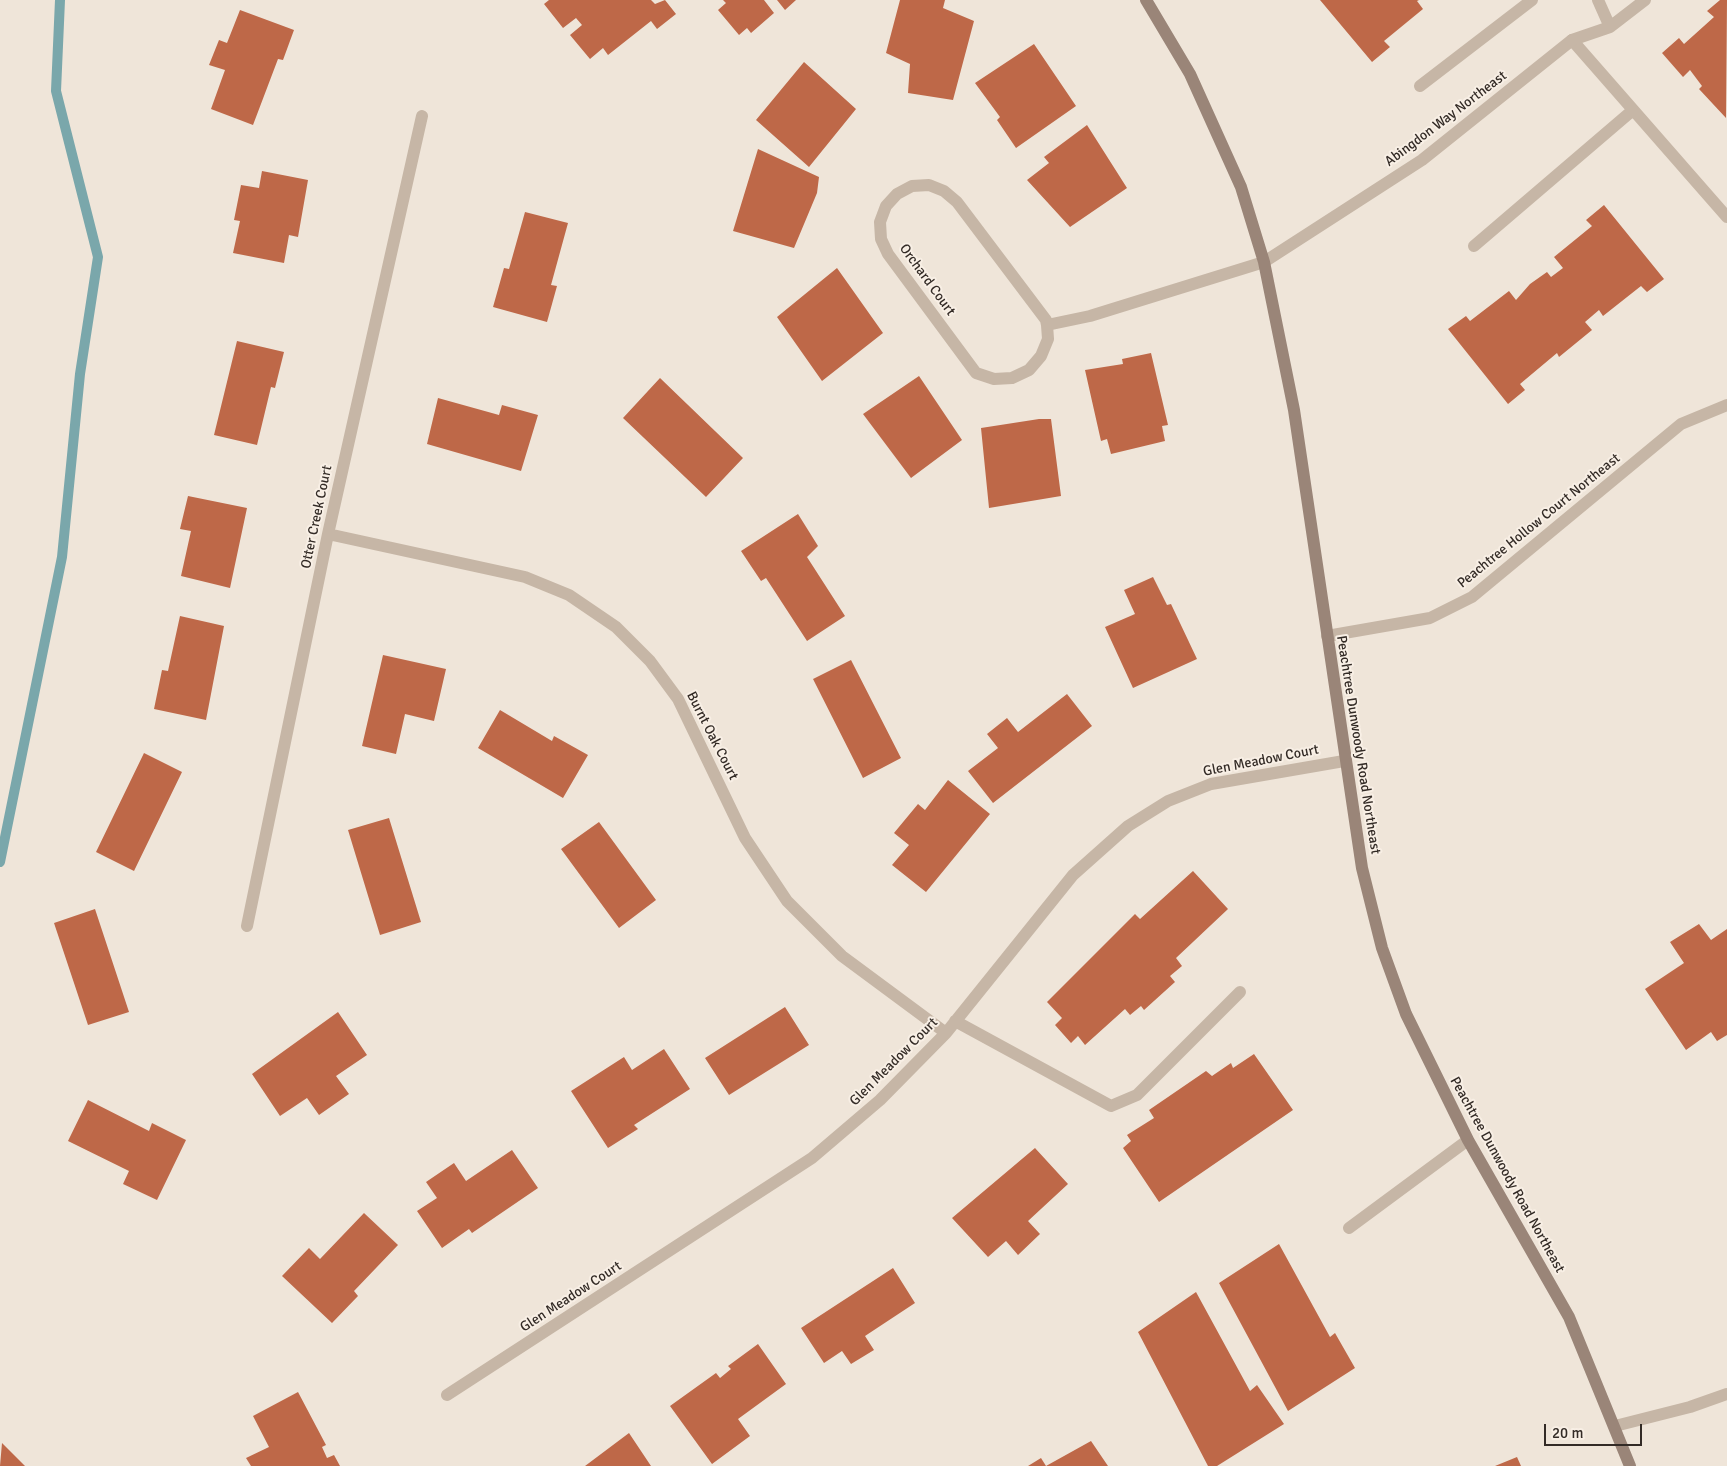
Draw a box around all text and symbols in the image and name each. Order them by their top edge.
street label: Abingdon Way Northeast [1382,68,1510,170]
street label: Orchard Court [895,241,959,319]
street label: Peachtree Hollow Court Northeast [1454,450,1624,592]
street label: Otter Creek Court [298,464,336,570]
street label: Peachtree Dunwoody Road Northeast [1332,634,1384,856]
street label: Burnt Oak Court [683,689,741,783]
street label: Glen Meadow Court [1202,742,1320,780]
street label: Glen Meadow Court [847,1015,941,1109]
street label: Peachtree Dunwoody Road Northeast [1446,1074,1568,1276]
street label: Glen Meadow Court [517,1258,625,1336]
scale bar [1547,1414,1644,1446]
text: 20 m [1552,1424,1583,1442]

